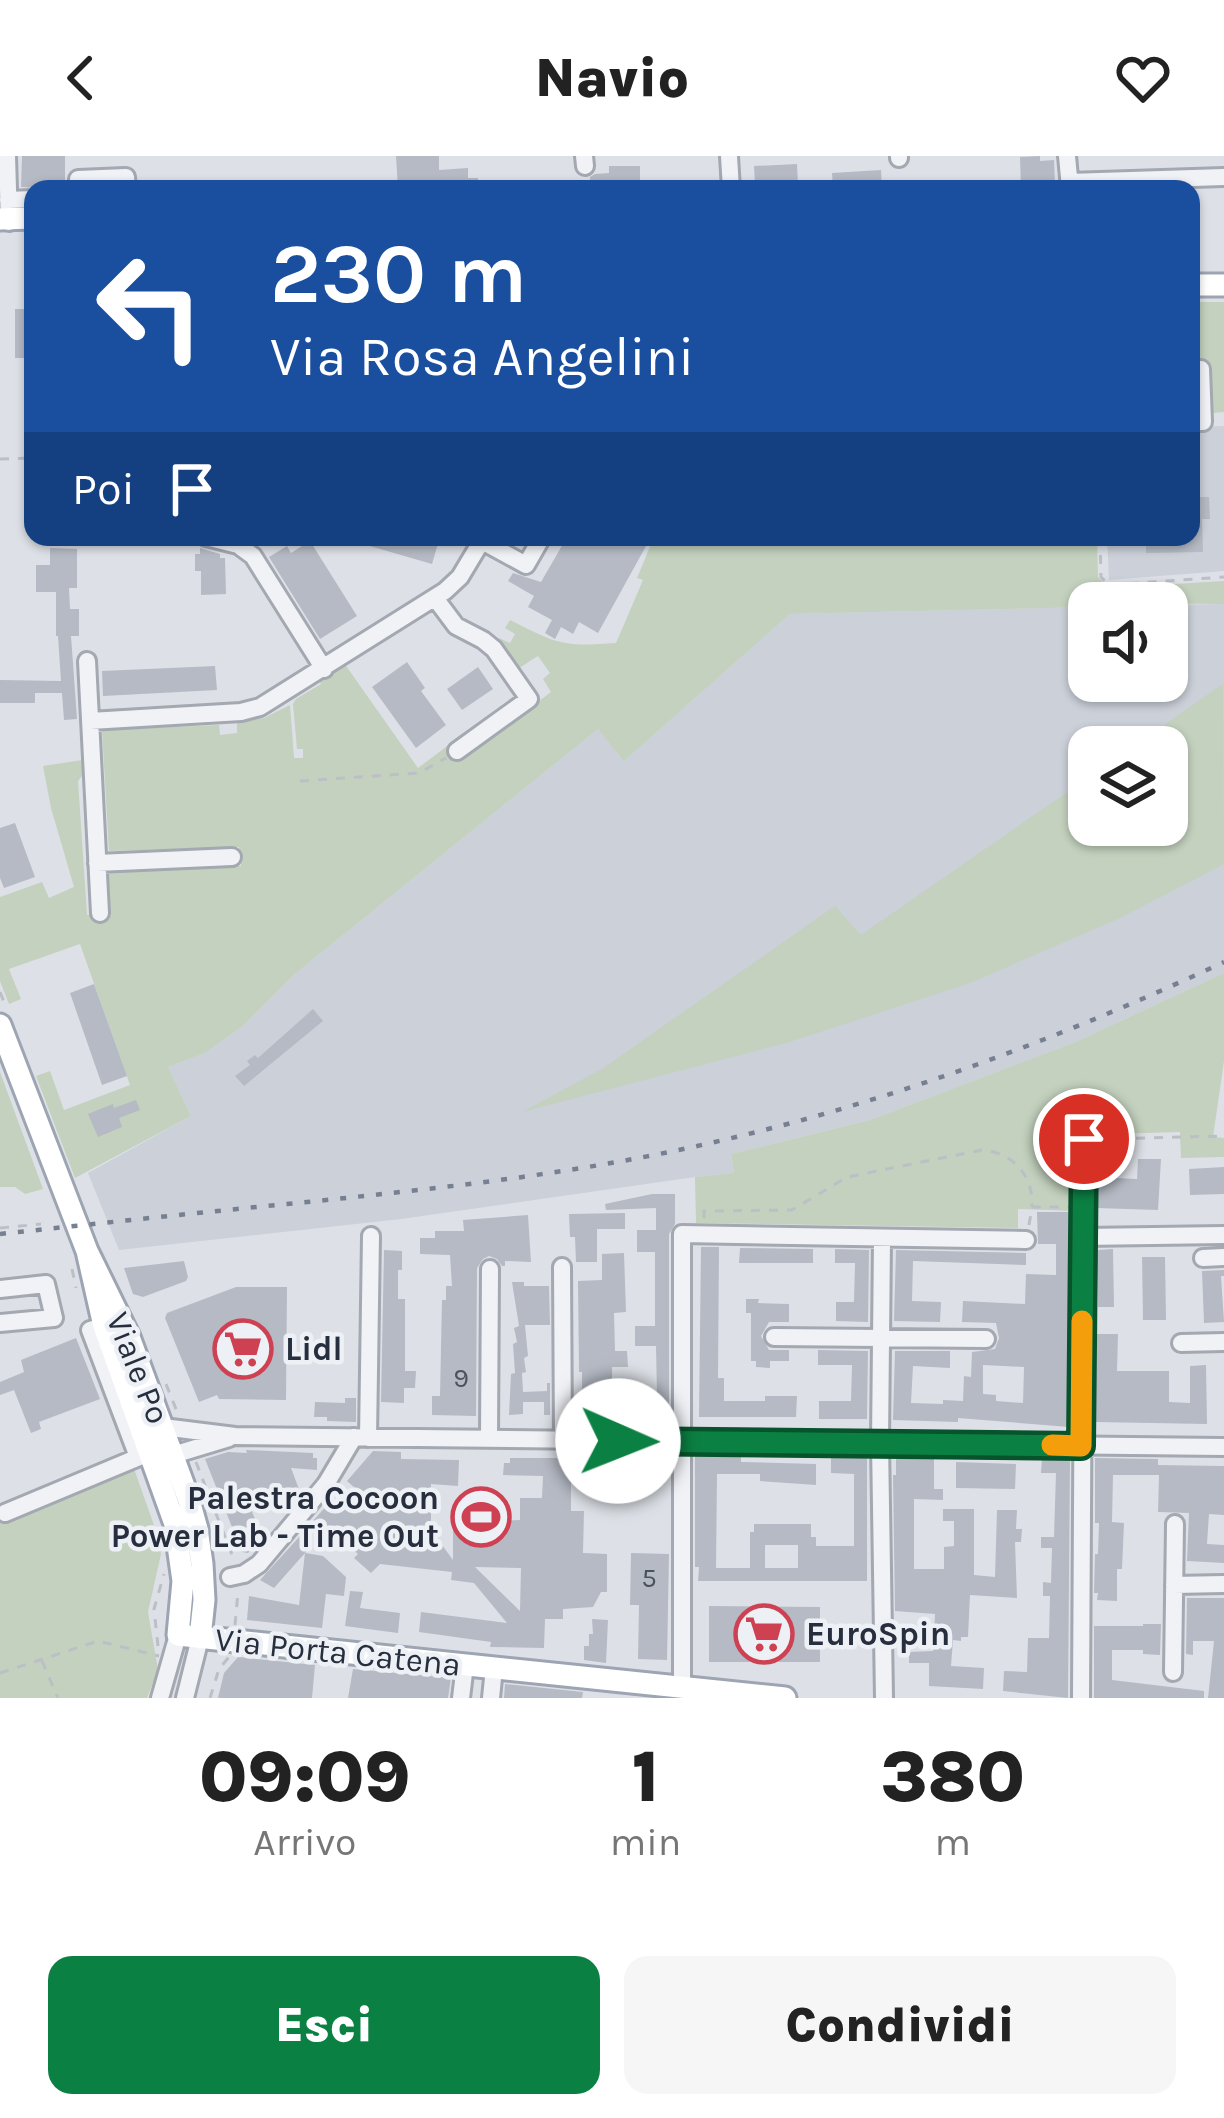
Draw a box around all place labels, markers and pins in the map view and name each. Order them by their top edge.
pin [1033,1088,1135,1190]
supermarket icon: Lidl [212,1318,274,1380]
place label: Lidl [285,1330,342,1368]
place label: Palestra Cocoon Power Lab - Time Out [111,1479,439,1555]
sports icon: Palestra Cocoon Power Lab - Time Out [450,1486,512,1548]
supermarket icon: EuroSpin [733,1603,795,1665]
place label: EuroSpin [806,1615,950,1653]

